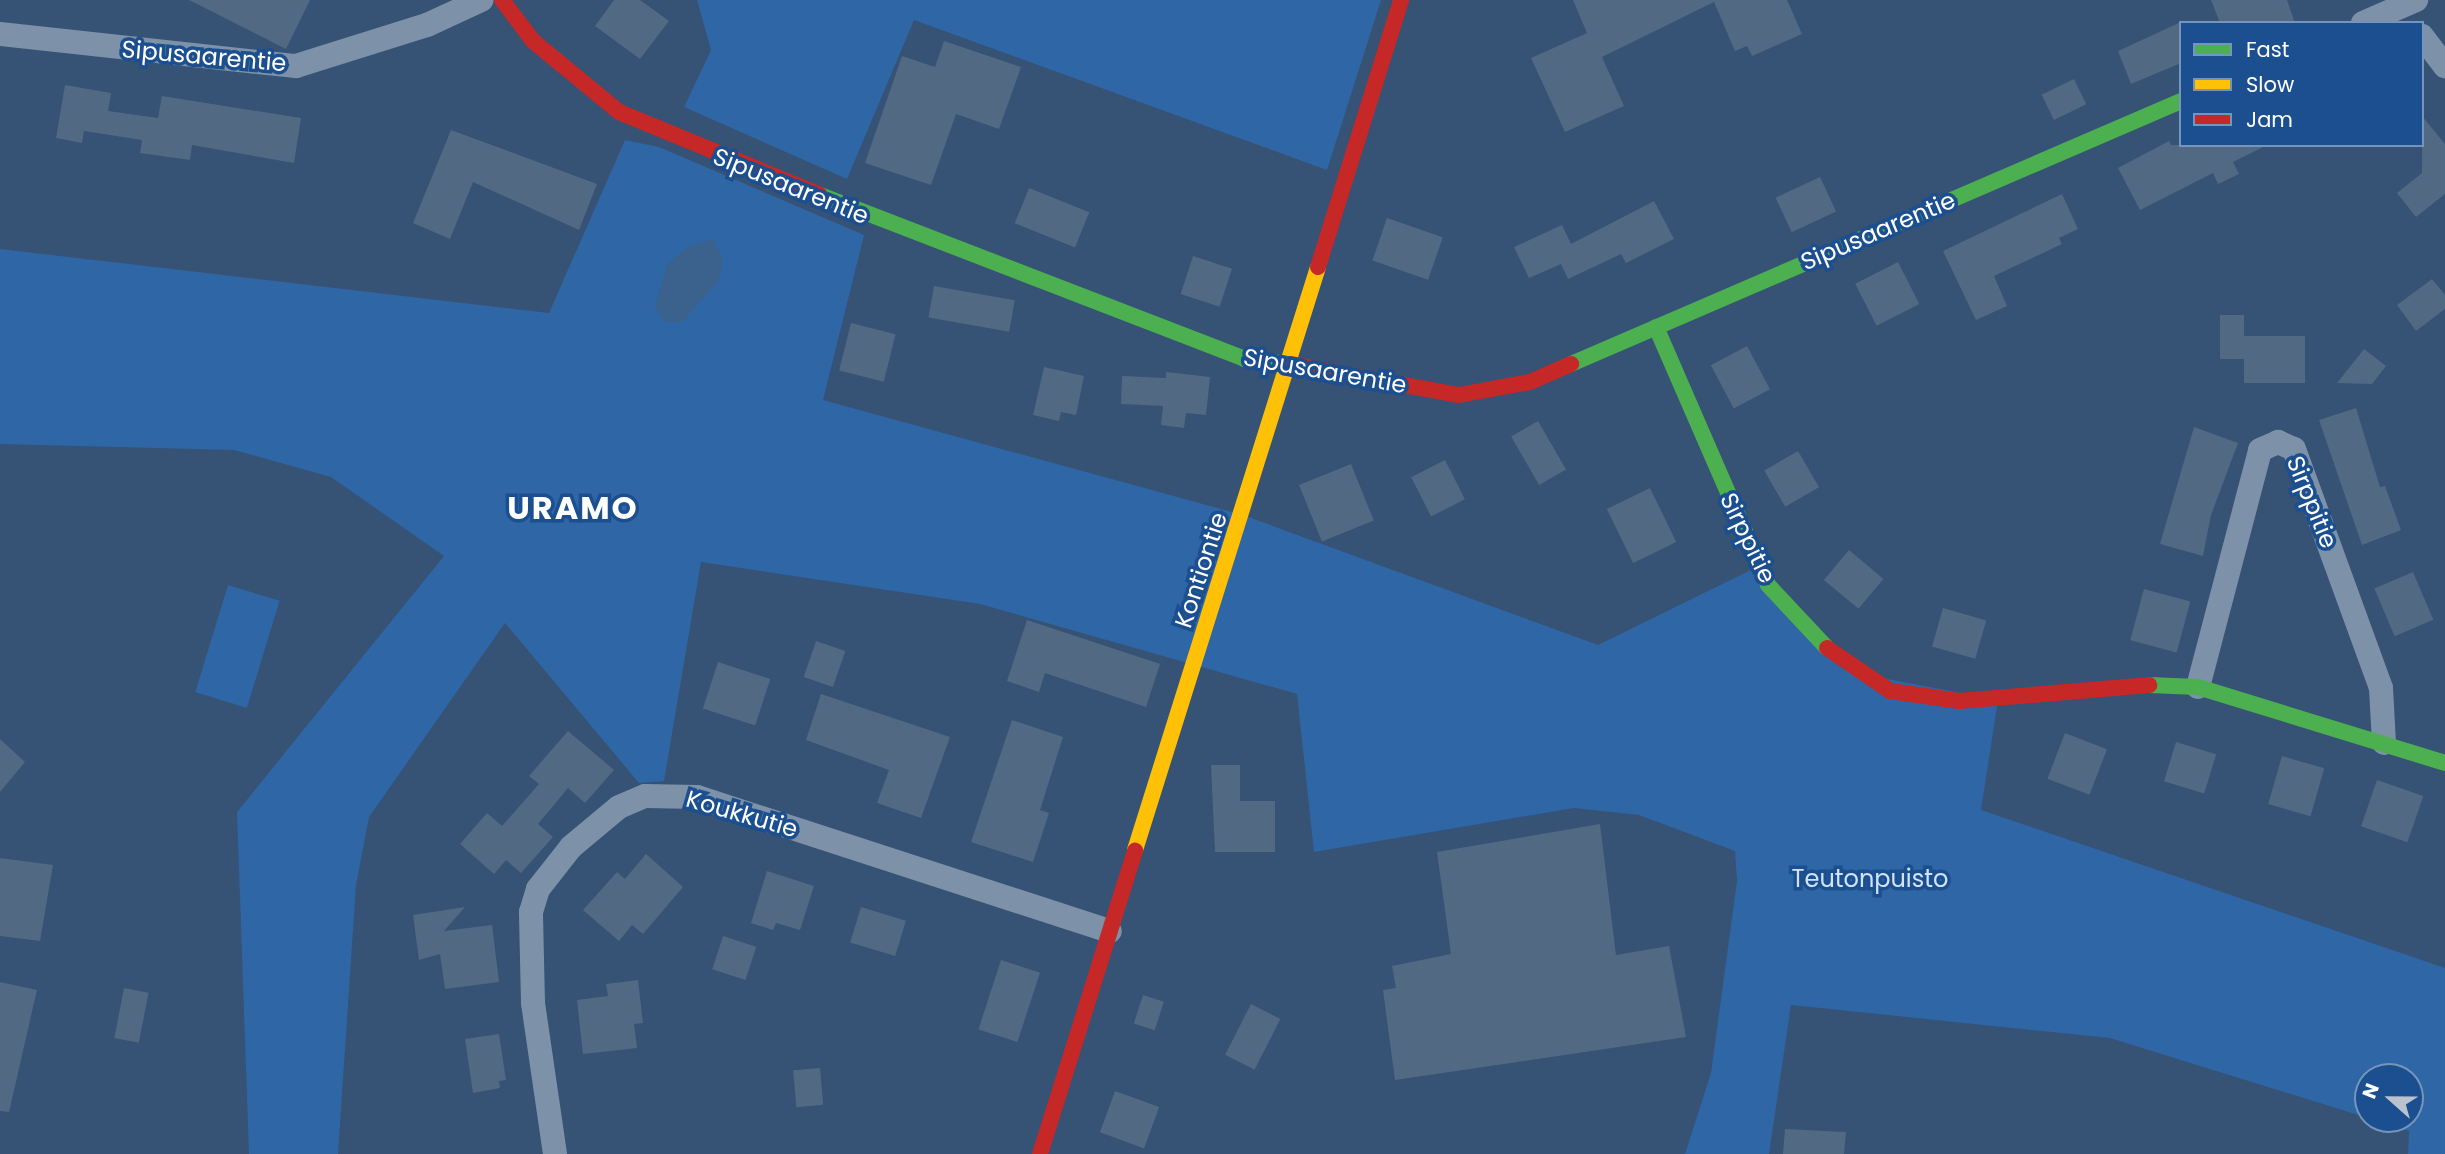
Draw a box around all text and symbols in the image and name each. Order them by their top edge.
legend [2179,21,2424,147]
street label: Sipusaarentie [120,34,288,78]
text: Fast [2246,35,2289,64]
text: Slow [2246,70,2294,99]
text: Jam [2246,105,2293,134]
street label: Sipusaarentie [709,142,873,230]
street label: Sipusaarentie [1796,185,1960,277]
street label: Sipusaarentie [1241,342,1409,400]
street label: Sirppitie [2281,452,2343,552]
street label: Sirppitie [1714,488,1782,588]
district label: URAMO [508,489,638,527]
street label: Kontiontie [1169,508,1233,632]
street label: Koukkutie [683,784,801,844]
park label: Teutonpuisto [1792,865,1948,893]
north arrow [2354,1063,2424,1133]
text: N [2356,1080,2386,1103]

